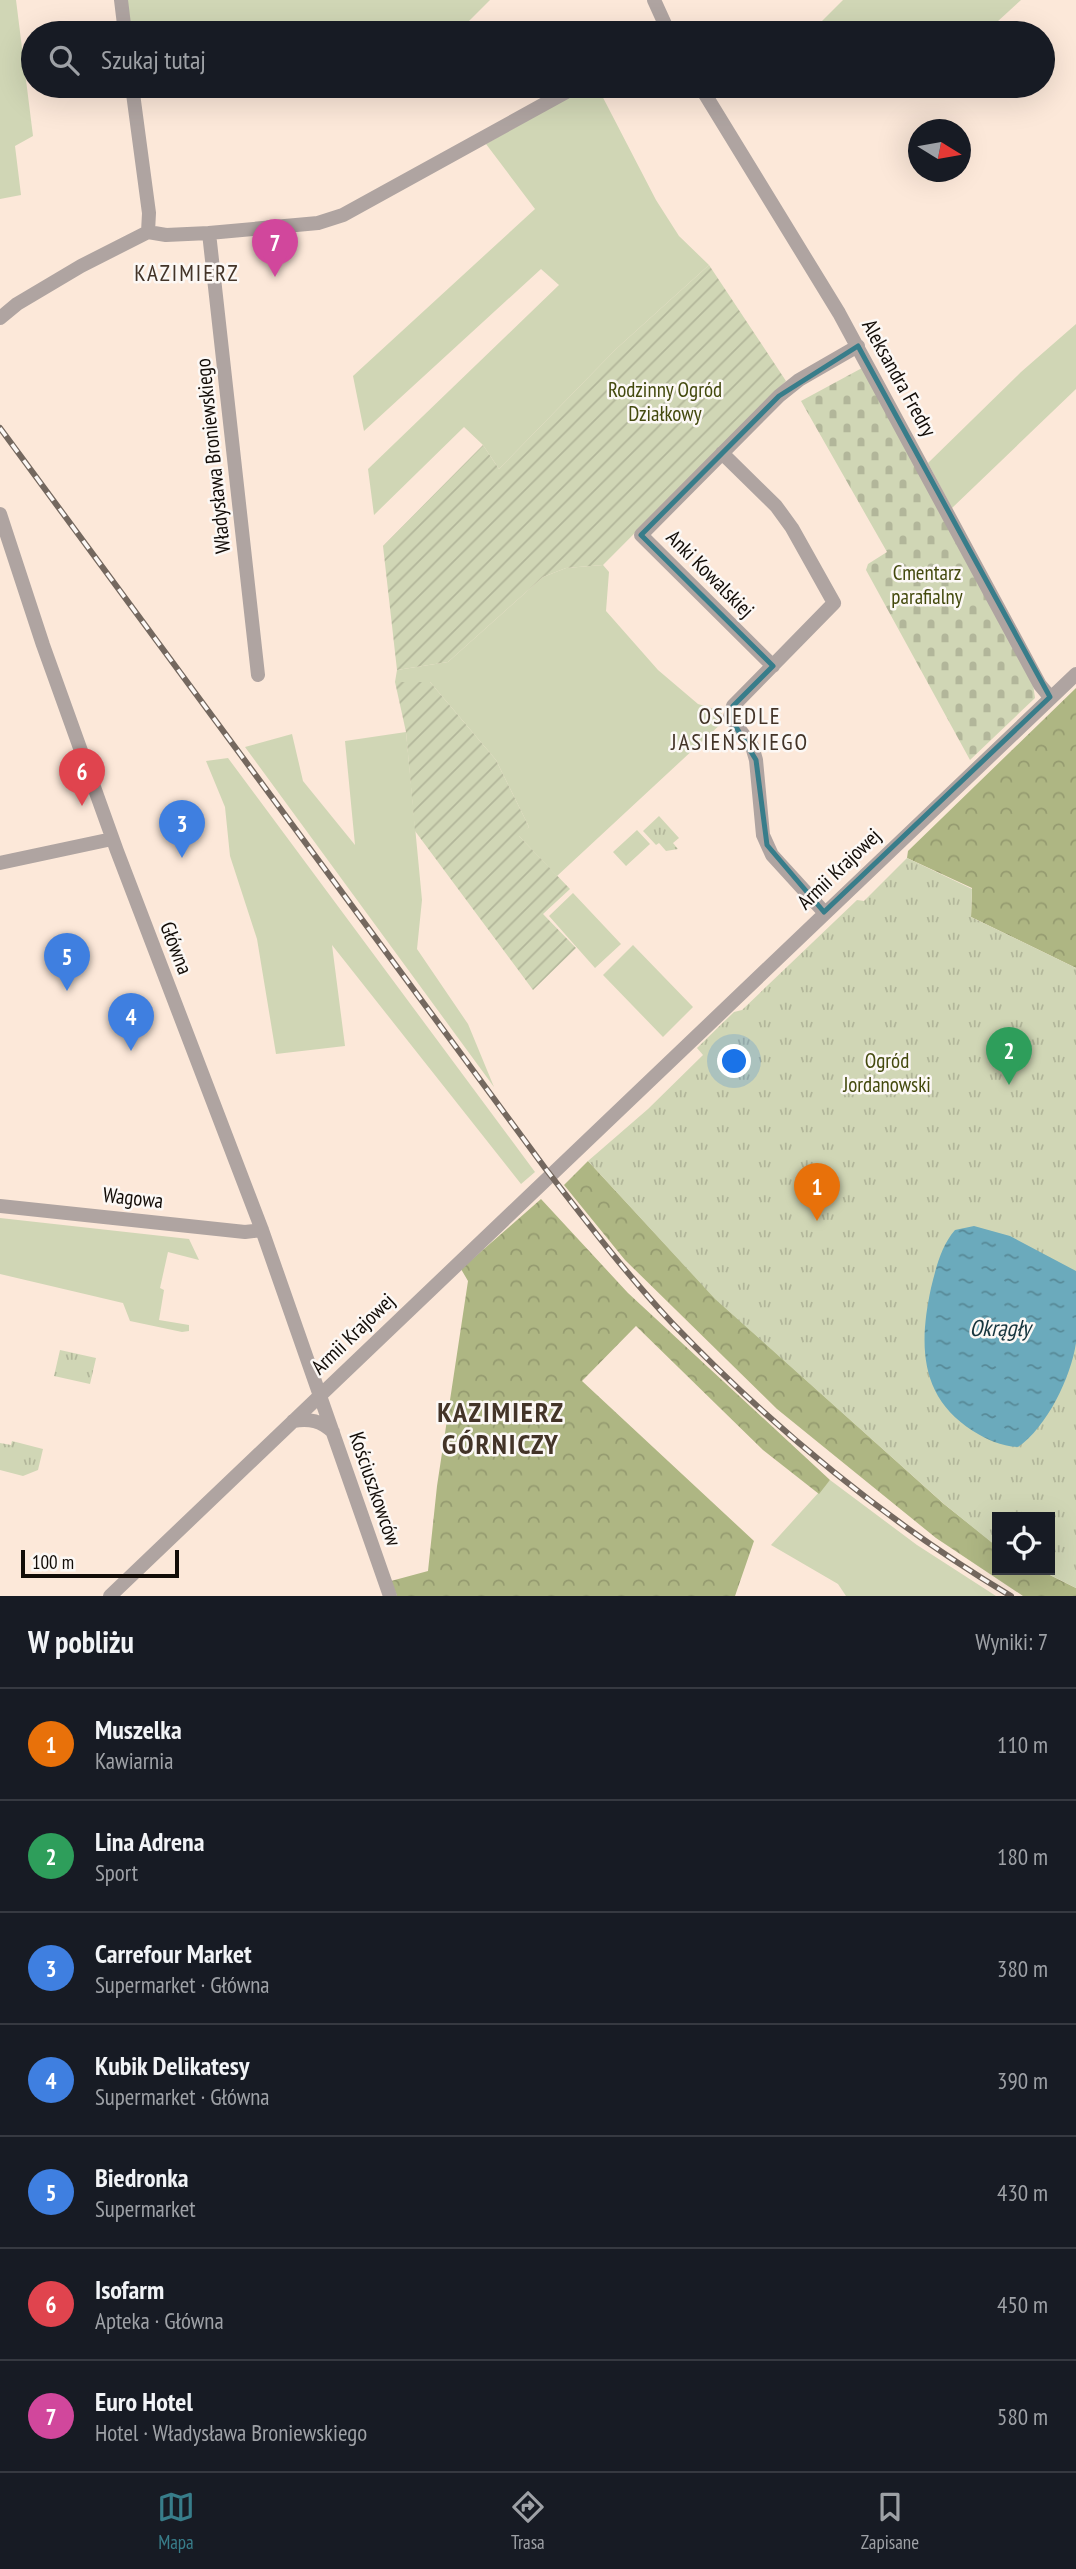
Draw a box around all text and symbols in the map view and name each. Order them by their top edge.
search box [21,21,1055,98]
icon: search [45,41,83,79]
text: Szukaj tutaj [101,43,206,76]
north arrow [908,119,971,182]
pin: 7 [252,219,298,277]
district label: KAZIMIERZ [134,258,240,287]
street label: Aleksandra Fredry [856,314,943,441]
street label: Władysława Broniewskiego [189,357,236,555]
park label: Rodzinny Ogród Działkowy [608,376,722,427]
street label: Anki Kowalskiej [661,524,760,623]
park label: Cmentarz parafialny [891,559,963,610]
district label: OSIEDLE JASIEŃSKIEGO [670,701,809,756]
pin: 6 [59,748,105,806]
pin: 3 [159,800,205,858]
street label: Armii Krajowej [791,822,886,915]
street label: Główna [154,918,199,978]
pin: 5 [44,933,90,991]
pin: 4 [108,993,154,1051]
pin: 2 [986,1027,1032,1085]
your location [717,1044,751,1078]
park label: Ogród Jordanowski [842,1047,931,1098]
pin: 1 [794,1163,840,1221]
street label: Wagowa [102,1181,165,1214]
street label: Armii Krajowej [305,1287,400,1380]
water label: Okrągły [969,1313,1034,1342]
district label: KAZIMIERZ GÓRNICZY [437,1393,565,1462]
street label: Kościuszkowców [343,1428,408,1550]
map controls [992,1512,1055,1575]
button: locate [992,1512,1055,1575]
scale bar [21,1547,178,1579]
text: 100 m [32,1550,74,1574]
text: W pobliżu [28,1622,134,1661]
text: Wyniki: 7 [975,1627,1048,1656]
text: Muszelka [95,1713,182,1746]
text: 1 [46,1730,57,1759]
text: 110 m [997,1730,1048,1759]
text: Kawiarnia [95,1746,173,1775]
text: Lina Adrena [95,1825,205,1858]
text: 2 [46,1842,57,1871]
text: 180 m [997,1842,1048,1871]
text: Sport [95,1858,138,1887]
text: Carrefour Market [95,1937,252,1970]
text: 3 [46,1954,57,1983]
text: 380 m [997,1954,1048,1983]
text: Supermarket · Główna [95,1970,270,1999]
text: Kubik Delikatesy [95,2049,249,2082]
text: 4 [46,2066,57,2095]
text: 390 m [997,2066,1048,2095]
text: Supermarket · Główna [95,2082,270,2111]
text: Biedronka [95,2161,189,2194]
text: 5 [46,2178,57,2207]
text: 430 m [997,2178,1048,2207]
text: Supermarket [95,2194,196,2223]
text: Isofarm [95,2273,164,2306]
text: 6 [46,2290,57,2319]
text: 450 m [997,2290,1048,2319]
text: Apteka · Główna [95,2306,224,2335]
text: Euro Hotel [95,2385,193,2418]
text: 7 [46,2402,57,2431]
text: 580 m [997,2402,1048,2431]
text: Hotel · Władysława Broniewskiego [95,2418,367,2447]
tab: Mapa [157,2488,195,2554]
tab: Trasa [509,2488,547,2554]
tab: Zapisane [861,2488,919,2554]

